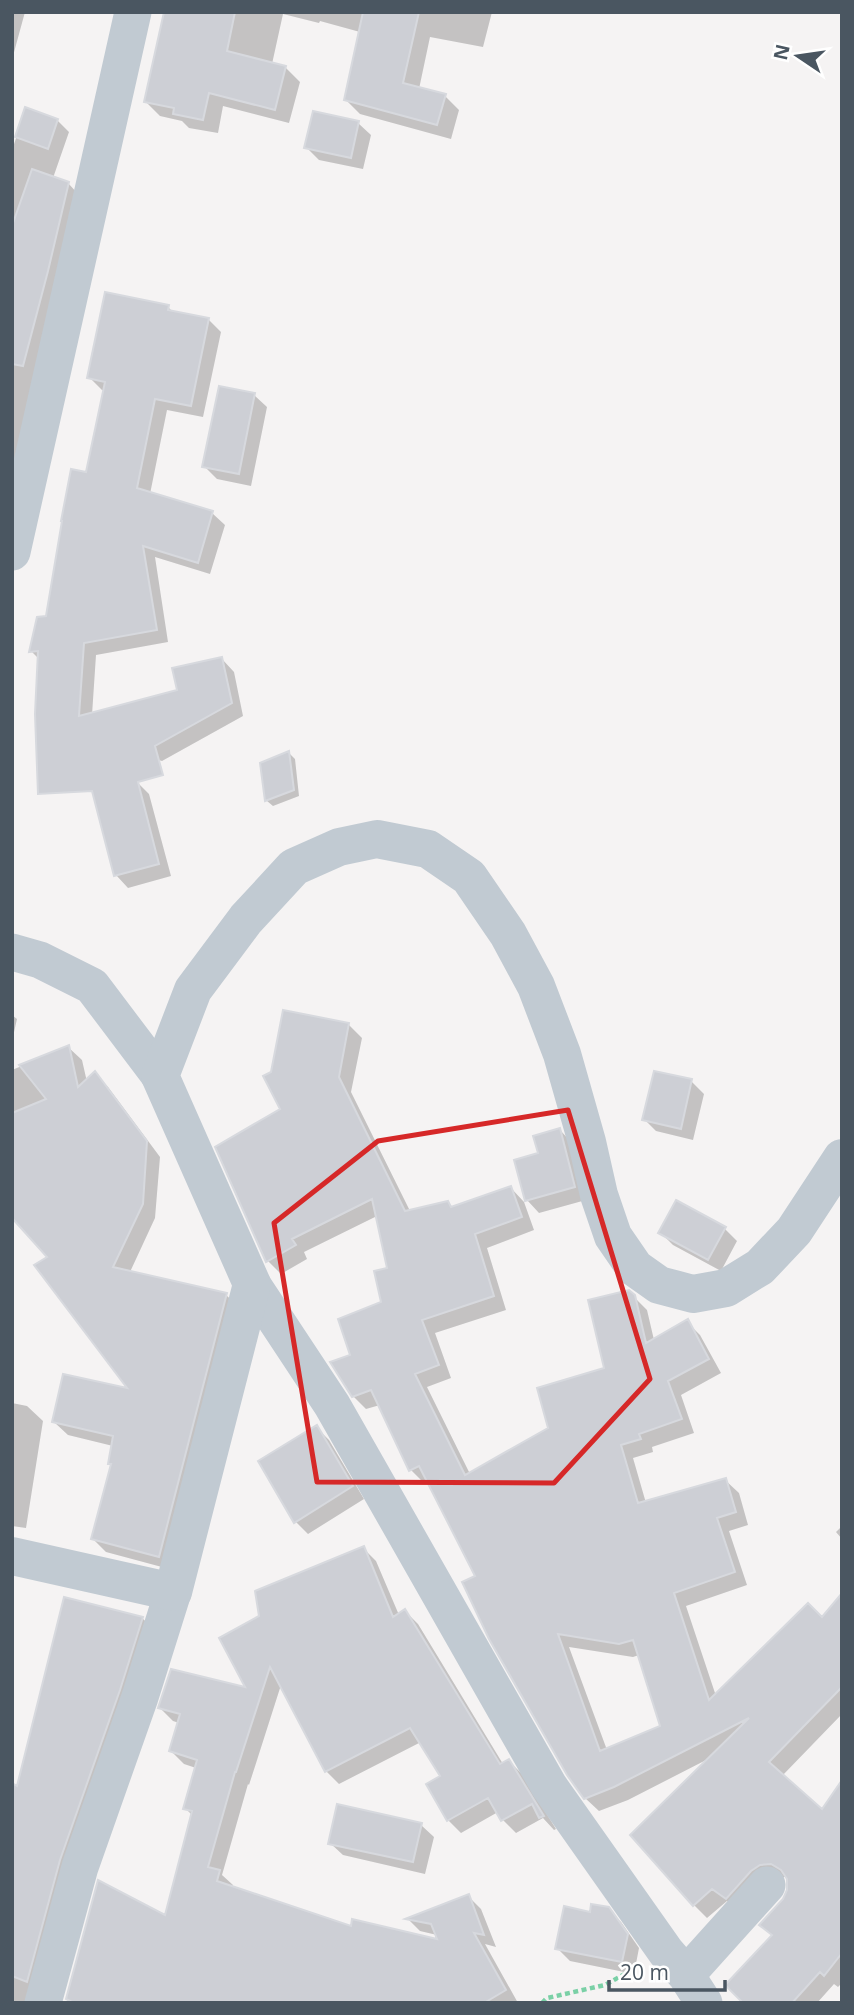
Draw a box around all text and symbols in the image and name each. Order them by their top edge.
north arrow [763,21,833,91]
text: N [767,42,796,63]
scale bar [609,1948,724,1992]
text: 20 m [620,1958,669,1986]

